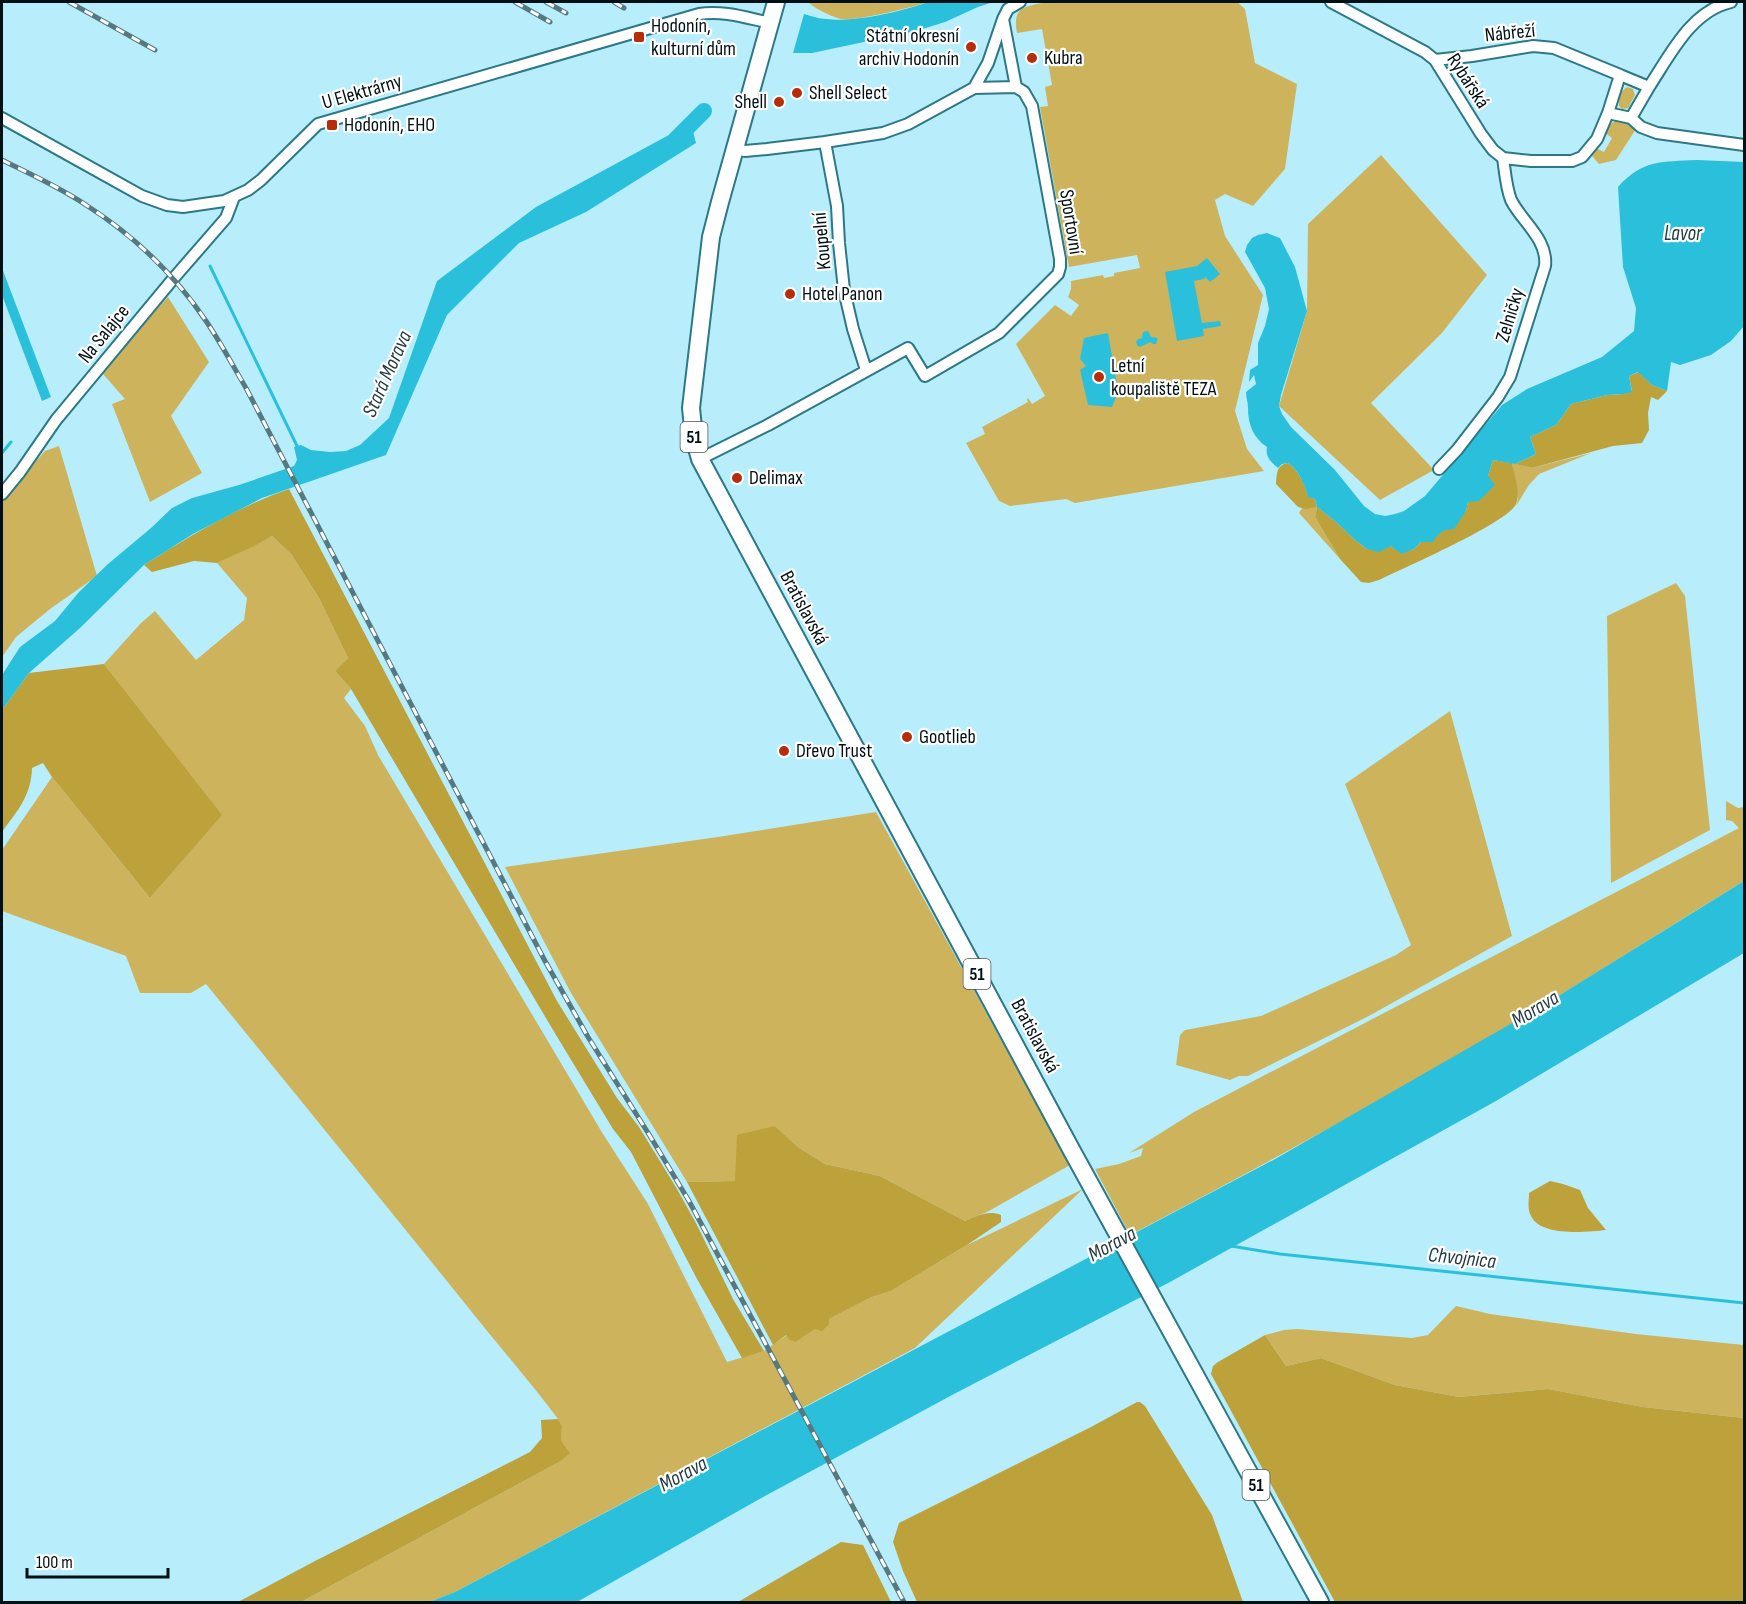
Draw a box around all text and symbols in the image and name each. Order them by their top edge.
place label: Hodonín, kulturní dům [651,14,736,61]
street label: Nábřeží [1484,18,1537,48]
place label: Státní okresní archiv Hodonín [859,24,959,71]
marker: Hodonín, kulturní dům [632,30,646,44]
marker: Státní okresní archiv Hodonín [964,40,978,54]
place label: Kubra [1044,46,1083,70]
street label: Rybářská [1441,49,1495,113]
marker: Kubra [1025,51,1039,65]
street label: U Elektrárny [319,69,405,115]
place label: Shell Select [809,81,887,105]
marker: Shell Select [790,86,804,100]
place label: Shell [734,90,767,114]
marker: Shell [772,95,786,109]
place label: Hodonín, EHO [344,113,435,137]
marker: Hodonín, EHO [325,118,339,132]
street label: Sportovní [1054,188,1088,256]
street label: Koupelní [808,211,836,271]
water label: Lavor [1664,221,1703,246]
place label: Hotel Panon [802,282,883,306]
street label: Zelničky [1490,285,1530,345]
marker: Hotel Panon [783,287,797,301]
street label: Na Salajce [73,300,135,368]
water label: Stará Morava [357,326,417,421]
place label: Letní koupaliště TEZA [1111,354,1217,401]
marker: Letní koupaliště TEZA [1092,370,1106,384]
road number: 51 [680,422,708,452]
place label: Delimax [749,466,803,490]
marker: Delimax [730,471,744,485]
street label: Bratislavská [774,567,834,649]
place label: Gootlieb [919,725,976,749]
marker: Gootlieb [900,730,914,744]
place label: Dřevo Trust [796,739,872,763]
marker: Dřevo Trust [777,744,791,758]
road number: 51 [964,959,990,989]
water label: Morava [1507,985,1564,1033]
street label: Bratislavská [1005,995,1065,1077]
water label: Morava [1084,1221,1141,1267]
water label: Chvojnica [1427,1242,1498,1274]
water label: Morava [655,1451,712,1497]
road number: 51 [1242,1470,1270,1500]
scale bar [27,1541,168,1579]
text: 100 m [36,1552,73,1573]

